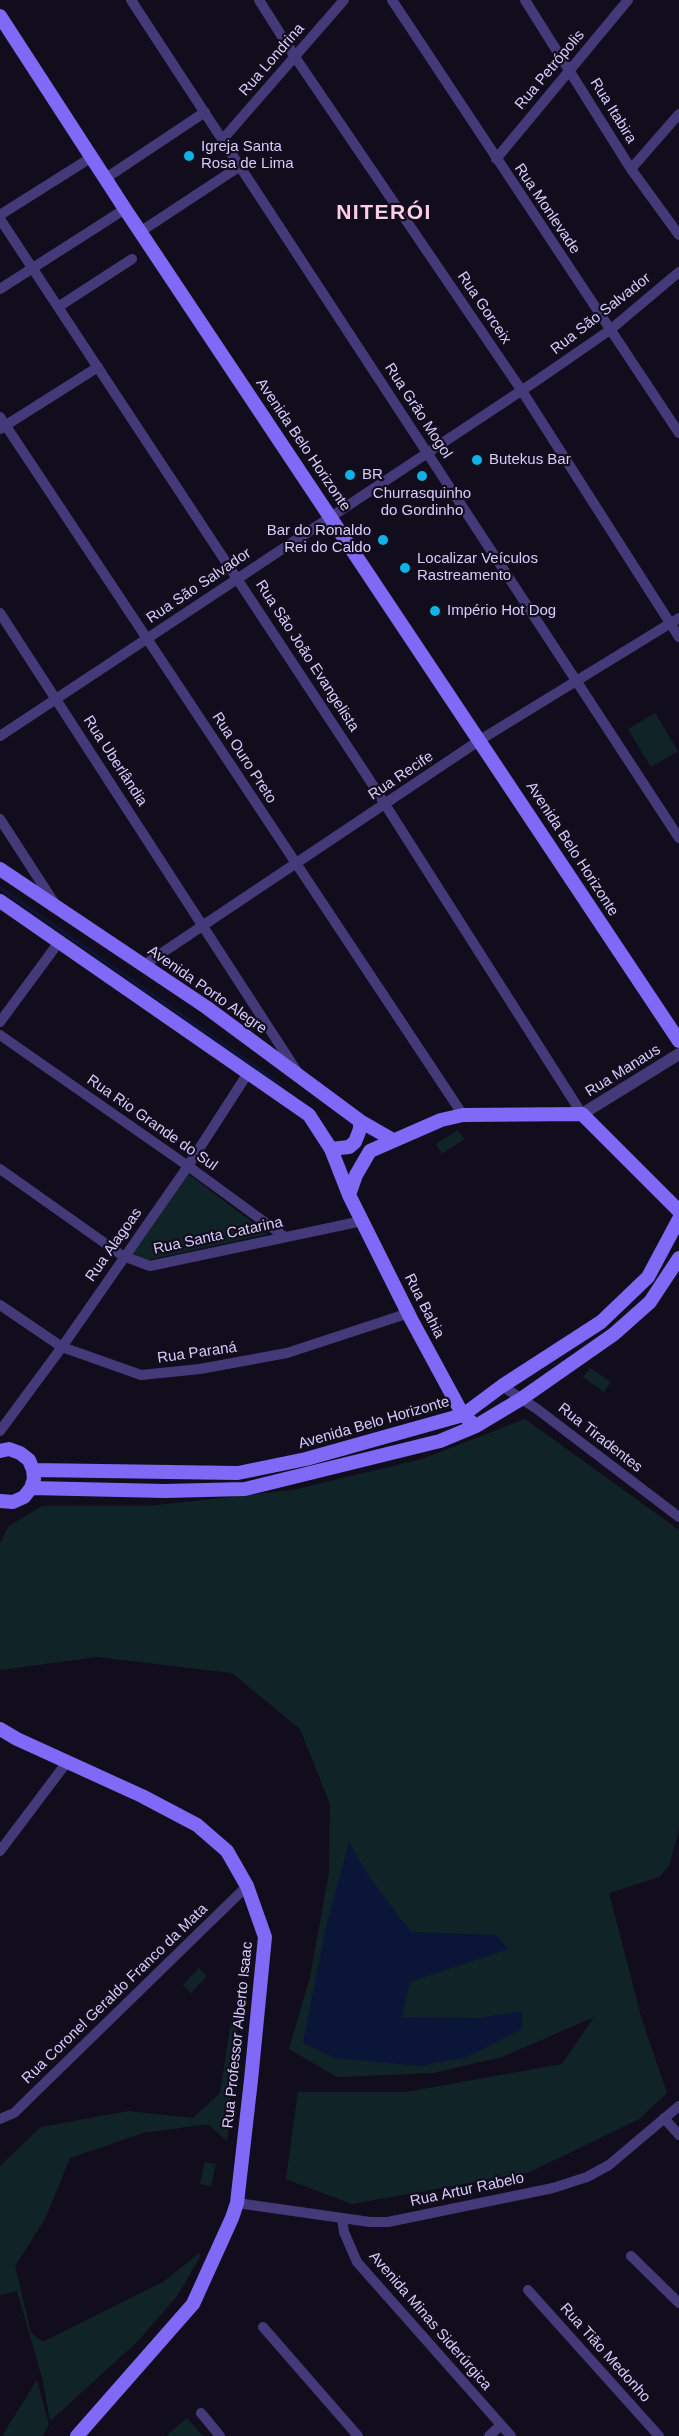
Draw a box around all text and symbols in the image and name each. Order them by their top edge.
street label: Rua Londrina [236,20,308,100]
street label: Rua Petrópolis [511,27,589,113]
street label: Rua Itabira [586,75,640,147]
place label: Igreja Santa Rosa de Lima [201,138,294,173]
marker: Igreja Santa Rosa de Lima [182,149,196,163]
street label: Rua Monlevade [510,160,584,258]
district label: NITERÓI [336,200,432,226]
street label: Rua Gorceix [453,268,515,348]
street label: Rua São Salvador [547,269,655,359]
street label: Rua Grão Mogol [380,360,456,462]
street label: Avenida Belo Horizonte [252,375,354,515]
place label: Butekus Bar [489,451,571,469]
marker: Butekus Bar [470,453,484,467]
place label: BR [362,466,383,484]
marker: BR [343,468,357,482]
marker: Churrasquinho do Gordinho [415,469,429,483]
place label: Churrasquinho do Gordinho [373,485,471,520]
place label: Bar do Ronaldo Rei do Caldo [267,522,371,557]
marker: Bar do Ronaldo Rei do Caldo [376,533,390,547]
street label: Rua São Salvador [144,544,254,628]
place label: Localizar Veículos Rastreamento [417,550,538,585]
marker: Localizar Veículos Rastreamento [398,561,412,575]
street label: Rua São João Evangelista [251,577,363,735]
place label: Império Hot Dog [447,602,556,620]
marker: Império Hot Dog [428,604,442,618]
street label: Rua Ouro Preto [208,709,280,807]
street label: Rua Uberlândia [79,712,151,810]
street label: Rua Recife [365,748,437,804]
street label: Avenida Belo Horizonte [522,778,622,920]
street label: Avenida Porto Alegre [144,942,270,1038]
street label: Rua Manaus [582,1041,664,1101]
street label: Rua Rio Grande do Sul [83,1071,221,1175]
street label: Rua Alagoas [82,1205,146,1285]
street label: Rua Santa Catarina [152,1214,284,1258]
street label: Rua Bahia [400,1271,448,1341]
street label: Rua Paraná [156,1339,238,1367]
street label: Avenida Belo Horizonte [296,1393,452,1453]
street label: Rua Tiradentes [554,1400,646,1476]
street label: Rua Coronel Geraldo Franco da Mata [18,1900,212,2088]
street label: Rua Professor Alberto Isaac [219,1941,257,2129]
street label: Rua Artur Rabelo [408,2169,526,2211]
street label: Avenida Minas Siderúrgica [365,2248,495,2394]
street label: Rua Tião Medonho [556,2300,654,2406]

